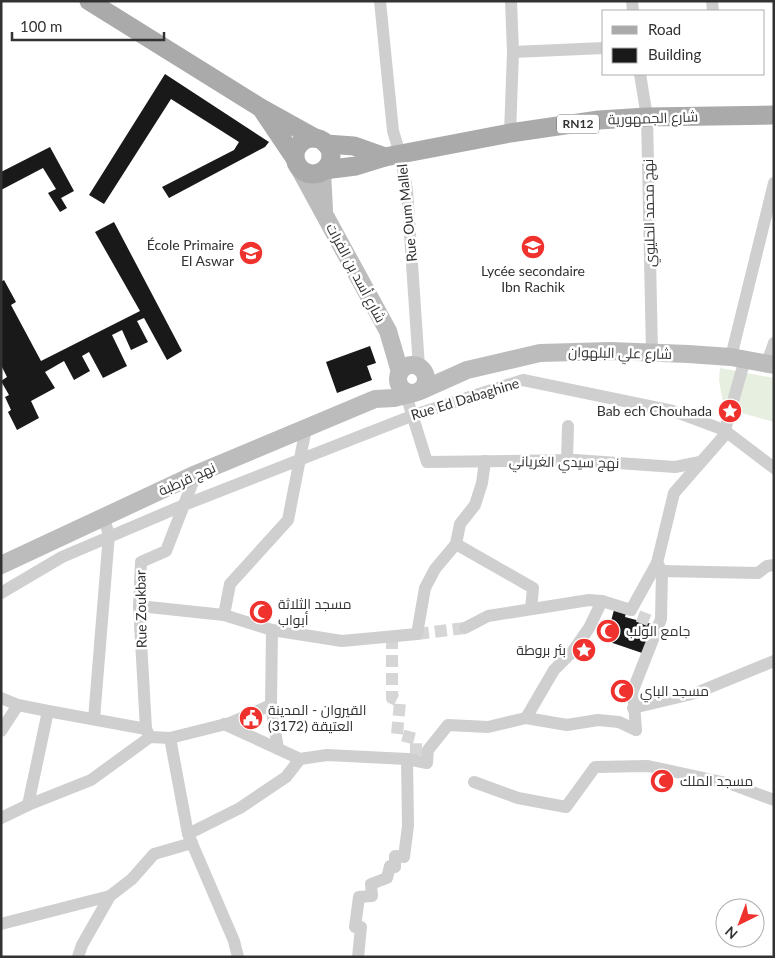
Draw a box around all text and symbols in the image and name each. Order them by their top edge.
scale bar [12,10,165,42]
legend [602,10,765,75]
text: 100 m [20,17,62,35]
text: Road [648,20,681,38]
text: Building [648,45,701,63]
street label: شارع الجمهورية [608,107,698,129]
road number: RN12 [557,115,599,134]
street label: نهج محمد الحليوي [639,159,662,267]
street label: Rue Oum Mallel [393,163,420,263]
street label: شارع أسد بن الفرات [322,220,390,326]
school or university icon: Lycée secondaire Ibn Rachik [520,234,546,260]
place label: École Primaire El Aswar [147,236,234,269]
school or university icon: École Primaire El Aswar [238,240,264,266]
place label: Lycée secondaire Ibn Rachik [481,262,585,295]
street label: شارع علي البلهوان [568,343,672,366]
street label: Rue Ed Dabaghine [409,374,521,423]
place icon: Bab ech Chouhada [717,398,743,424]
place label: Bab ech Chouhada [597,402,712,419]
street label: نهج سيدي الغرياني [509,452,619,475]
street label: نهج قرطبة [156,458,218,500]
street label: Rue Zoukbar [131,570,150,648]
place label: مسجد الثلاثة أبواب [278,595,352,628]
mosque icon: مسجد الثلاثة أبواب [248,599,274,625]
mosque icon: جامع الولب [595,618,621,644]
place label: جامع الولب [626,622,690,640]
place icon: بئر بروطة [571,637,597,663]
place label: بئر بروطة [516,641,566,658]
mosque icon: مسجد الباي [609,678,635,704]
place label: مسجد الباي [640,682,709,703]
place label: القيروان - المدينة العتيقة (3172) [268,701,366,734]
public building icon: القيروان - المدينة العتيقة (3172) [238,705,264,731]
mosque icon: مسجد الملك [649,768,675,794]
place label: مسجد الملك [680,772,753,789]
north arrow [715,898,765,948]
text: N [721,923,741,943]

